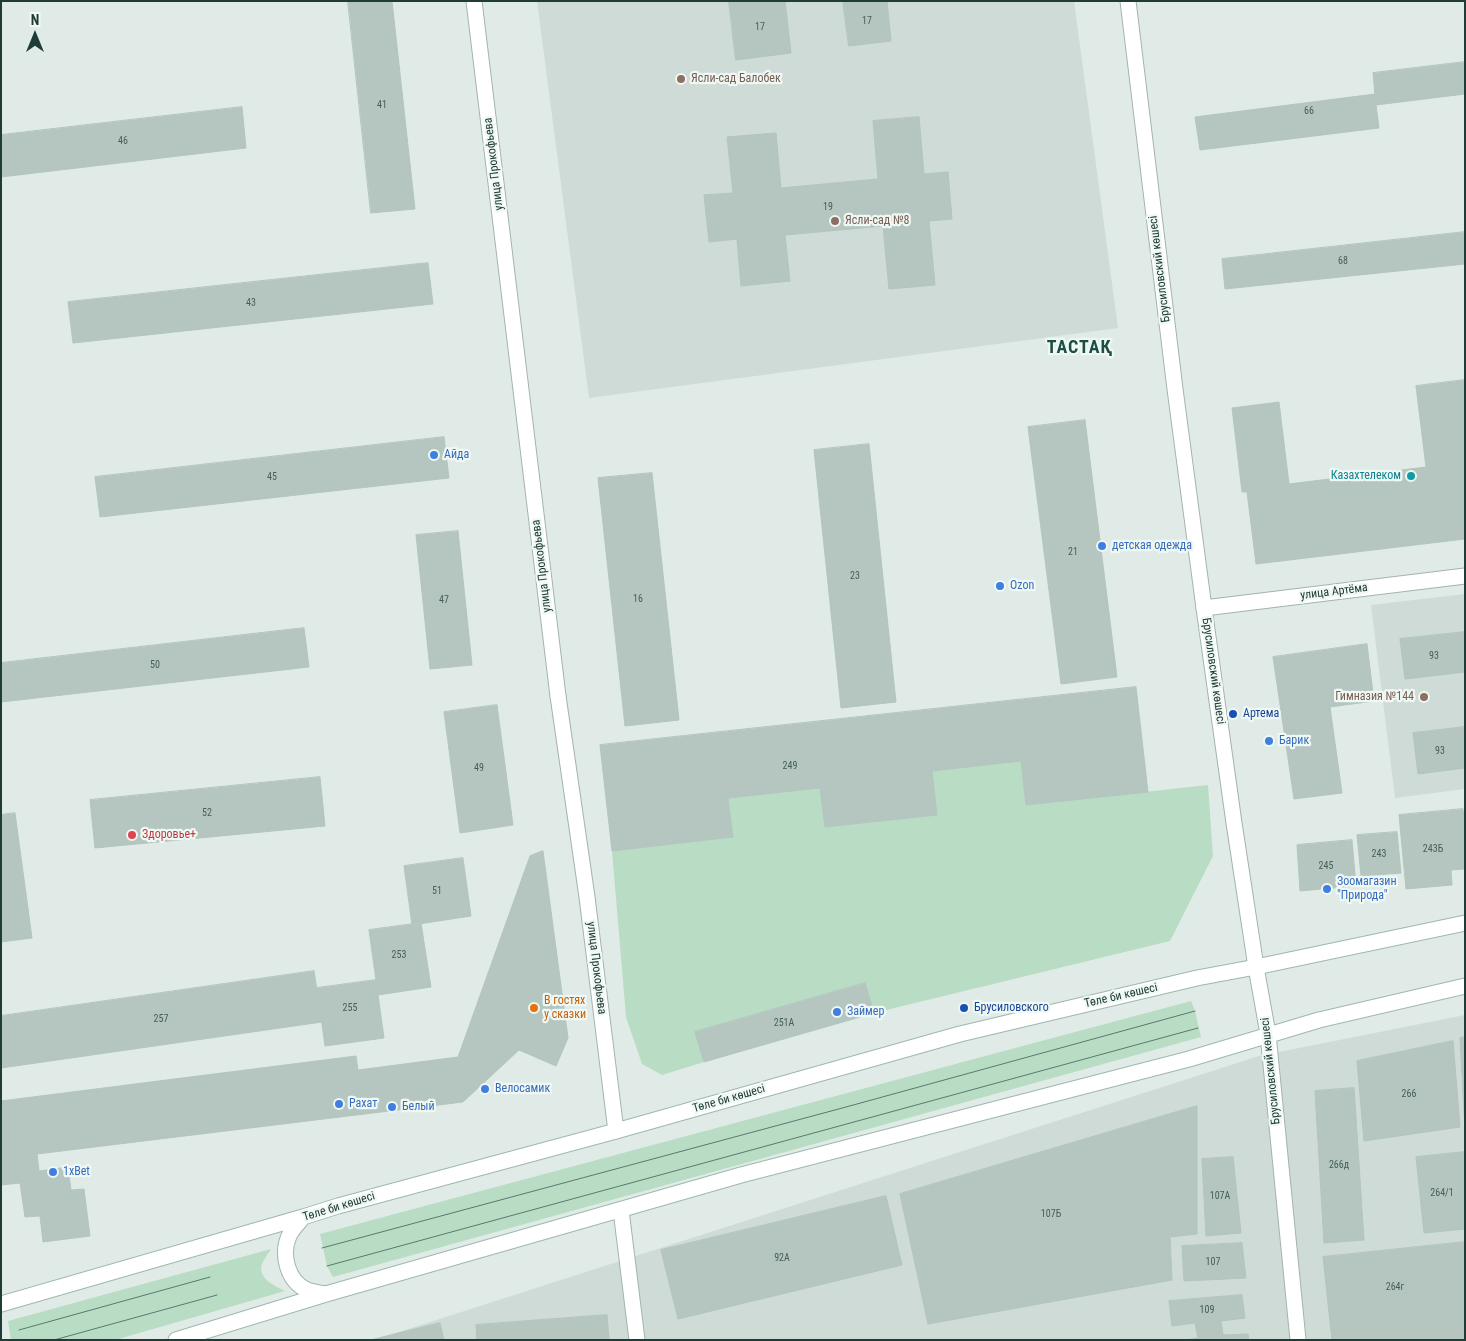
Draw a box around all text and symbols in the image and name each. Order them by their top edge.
north arrow [10,10,60,60]
text: N [31,12,39,28]
house number: 17 [862,15,872,27]
house number: 17 [755,21,765,33]
place label: Ясли-сад Балобек [691,72,781,86]
marker: Ясли-сад Балобек [675,73,687,85]
house number: 41 [377,99,387,111]
house number: 66 [1304,105,1314,117]
street label: улица Прокофьева [481,117,507,211]
house number: 46 [118,135,128,147]
house number: 19 [823,201,833,213]
place label: Ясли-сад №8 [845,214,910,228]
marker: Ясли-сад №8 [829,215,841,227]
street label: Брусиловский көшесі [1146,215,1174,323]
house number: 68 [1338,255,1348,267]
house number: 43 [246,297,256,309]
district label: ТАСТАҚ [1046,337,1114,359]
place label: Айда [444,448,469,462]
marker: Айда [428,449,440,461]
place label: Казахтелеком [1331,469,1401,483]
marker: Казахтелеком [1405,470,1417,482]
house number: 45 [267,471,277,483]
street label: улица Прокофьева [529,519,555,613]
place label: детская одежда [1112,539,1192,553]
marker: детская одежда [1096,540,1108,552]
house number: 21 [1068,546,1078,558]
house number: 23 [850,570,860,582]
place label: Ozon [1010,579,1034,593]
marker: Ozon [994,580,1006,592]
street label: улица Артёма [1299,581,1369,603]
house number: 16 [633,593,643,605]
house number: 47 [439,594,449,606]
street label: Брусиловский көшесі [1198,617,1228,725]
house number: 93 [1429,650,1439,662]
house number: 50 [150,659,160,671]
place label: Гимназия №144 [1335,690,1414,704]
marker: Гимназия №144 [1418,691,1430,703]
place label: Артема [1243,707,1279,721]
marker: Артема [1227,708,1239,720]
place label: Барик [1279,734,1309,748]
marker: Барик [1263,735,1275,747]
house number: 93 [1435,745,1445,757]
house number: 249 [783,760,797,772]
house number: 49 [474,762,484,774]
house number: 52 [202,807,212,819]
place label: Здоровье+ [142,828,196,842]
marker: Здоровье+ [126,829,138,841]
house number: 243Б [1423,843,1443,855]
house number: 243 [1372,848,1386,860]
house number: 245 [1319,860,1333,872]
place label: Зоомагазин "Природа" [1337,875,1397,903]
marker: Зоомагазин "Природа" [1321,883,1333,895]
house number: 51 [432,885,442,897]
street label: улица Прокофьева [583,921,609,1015]
house number: 253 [392,949,406,961]
street label: Төле би көшесі [1083,981,1159,1011]
place label: В гостях у сказки [544,994,586,1022]
place label: Брусиловского [974,1001,1049,1015]
house number: 255 [343,1002,357,1014]
marker: В гостях у сказки [528,1002,540,1014]
marker: Брусиловского [958,1002,970,1014]
place label: Займер [847,1005,884,1019]
marker: Займер [831,1006,843,1018]
house number: 257 [154,1013,168,1025]
house number: 251А [774,1017,794,1029]
street label: Брусиловский көшесі [1258,1017,1284,1125]
place label: Велосамик [495,1082,550,1096]
street label: Төле би көшесі [691,1082,767,1116]
marker: Велосамик [479,1083,491,1095]
house number: 266 [1402,1088,1416,1100]
place label: Рахат [349,1097,377,1111]
marker: Рахат [333,1098,345,1110]
place label: Белый [402,1100,435,1114]
marker: Белый [386,1101,398,1113]
house number: 266д [1329,1159,1349,1171]
place label: 1xBet [63,1165,90,1179]
marker: 1xBet [47,1166,59,1178]
house number: 264/1 [1430,1187,1454,1199]
street label: Төле би көшесі [301,1189,377,1225]
house number: 107А [1210,1190,1230,1202]
house number: 107Б [1041,1208,1061,1220]
house number: 92А [774,1252,790,1264]
house number: 107 [1206,1256,1220,1268]
house number: 264г [1386,1281,1404,1293]
house number: 109 [1200,1304,1214,1316]

